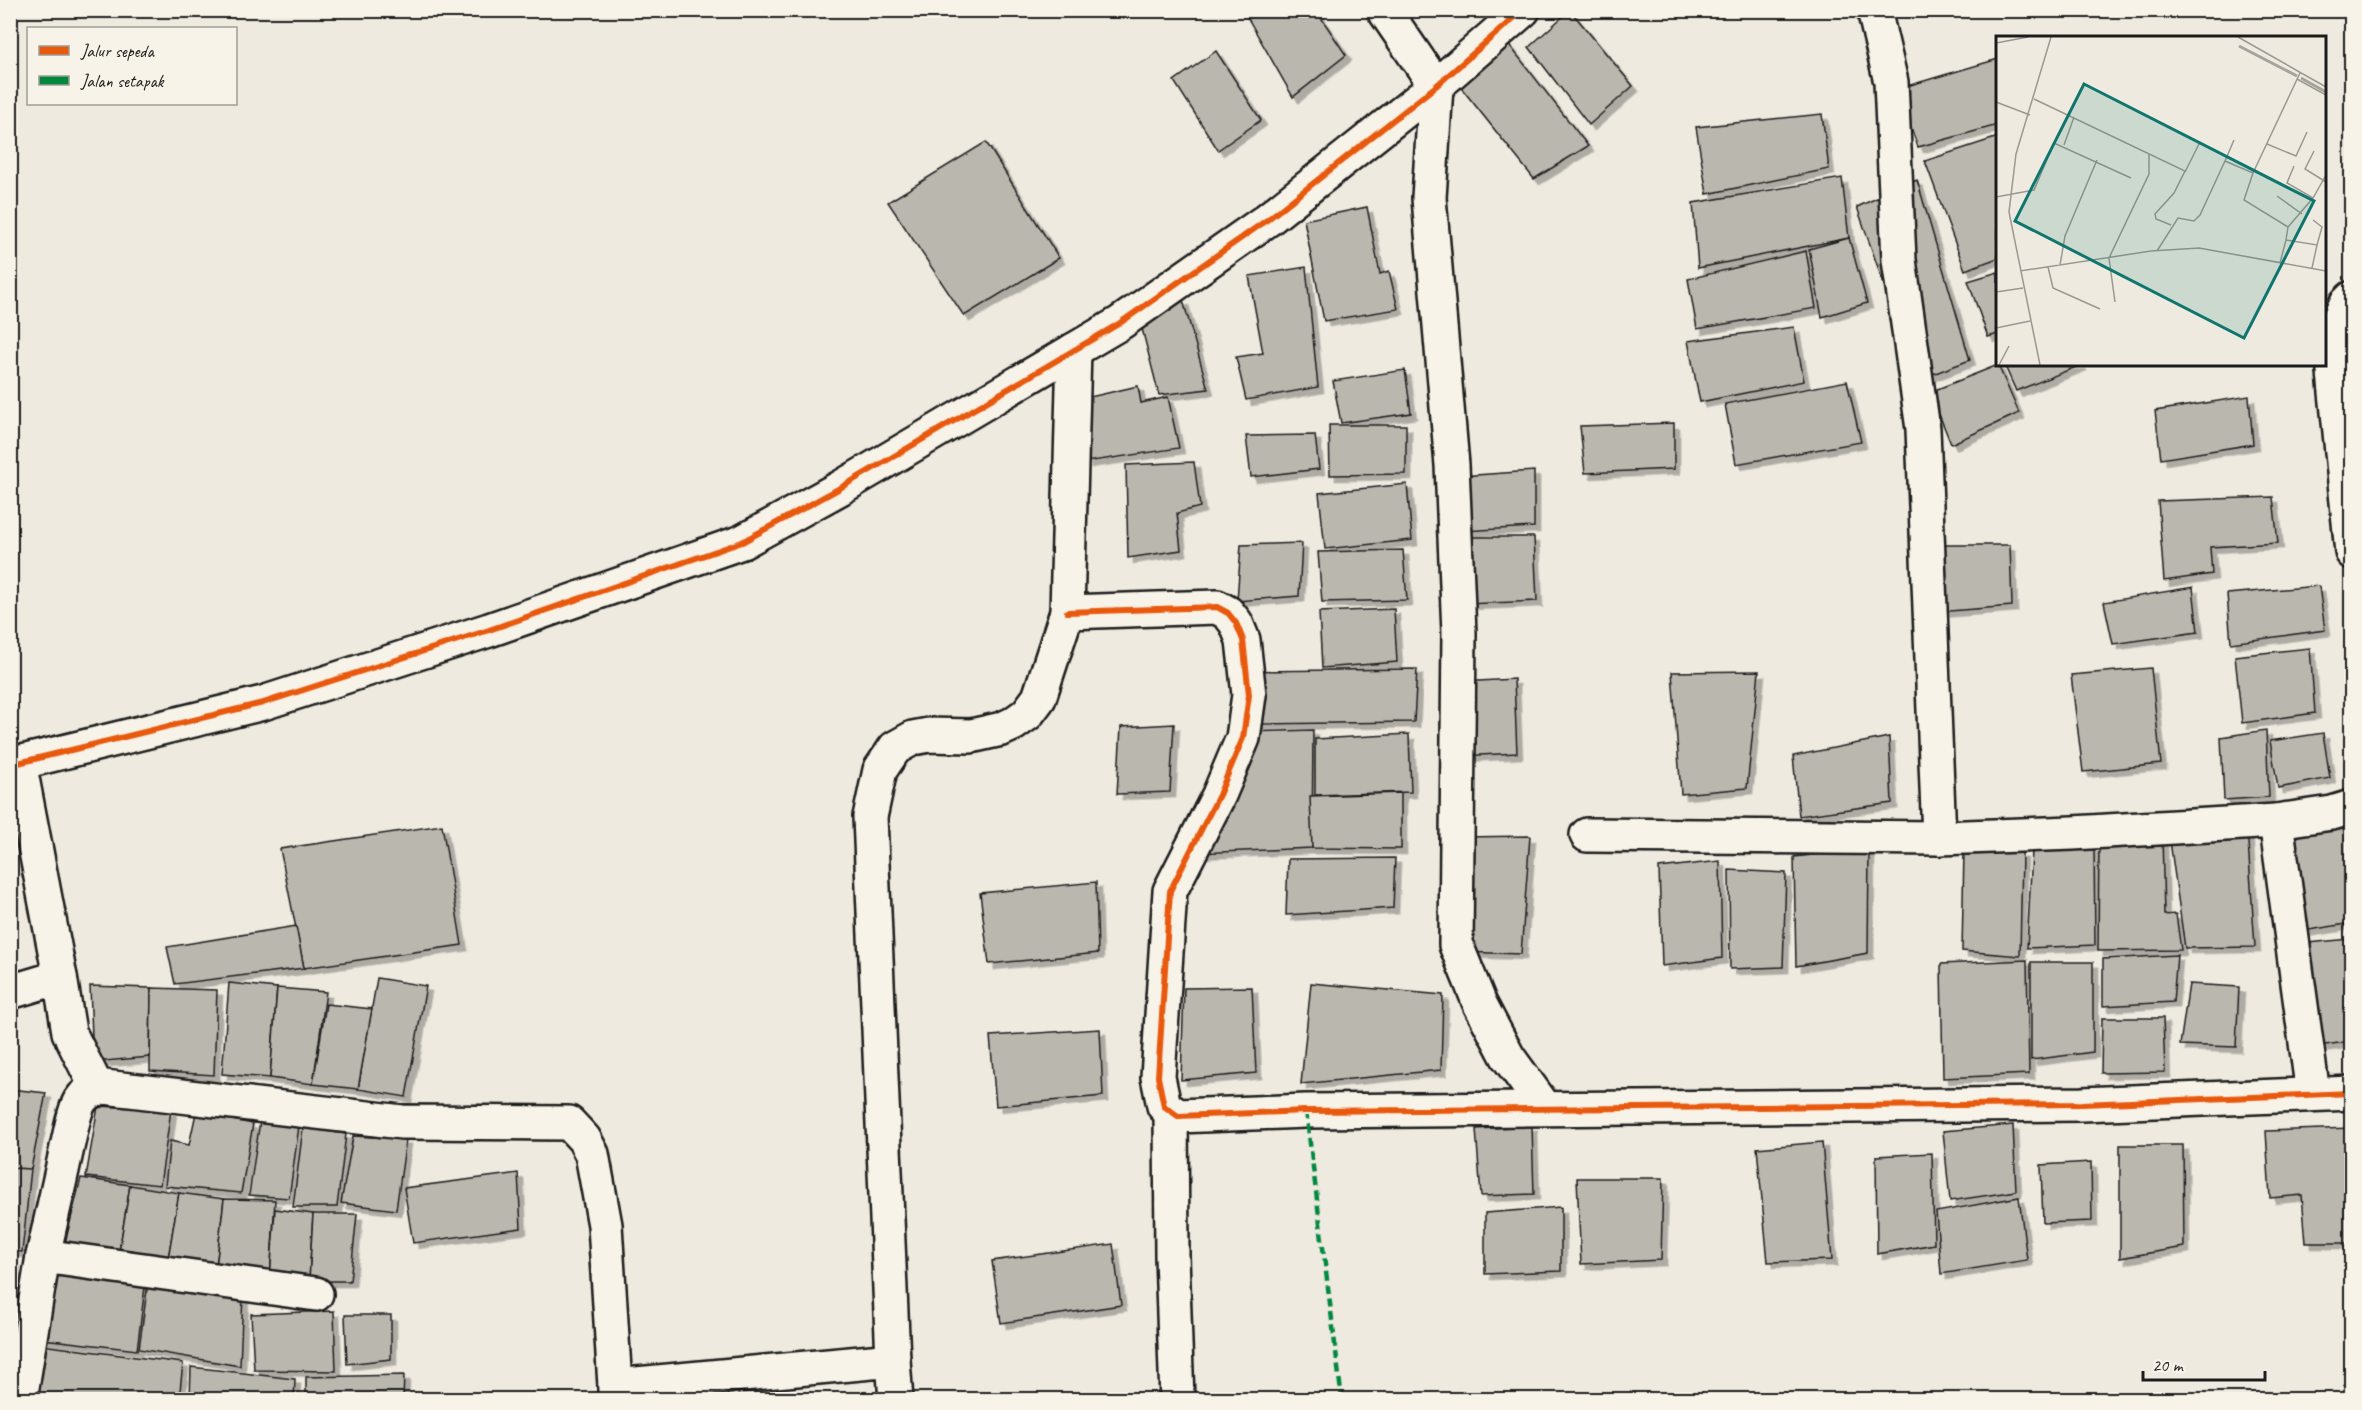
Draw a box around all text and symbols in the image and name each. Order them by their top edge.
legend [27,27,237,105]
inset map [1996,36,2326,366]
text: Jalur sepeda [80,40,155,62]
text: Jalan setapak [80,70,165,92]
scale bar [2143,1344,2264,1382]
text: 20 m [2152,1354,2185,1376]

